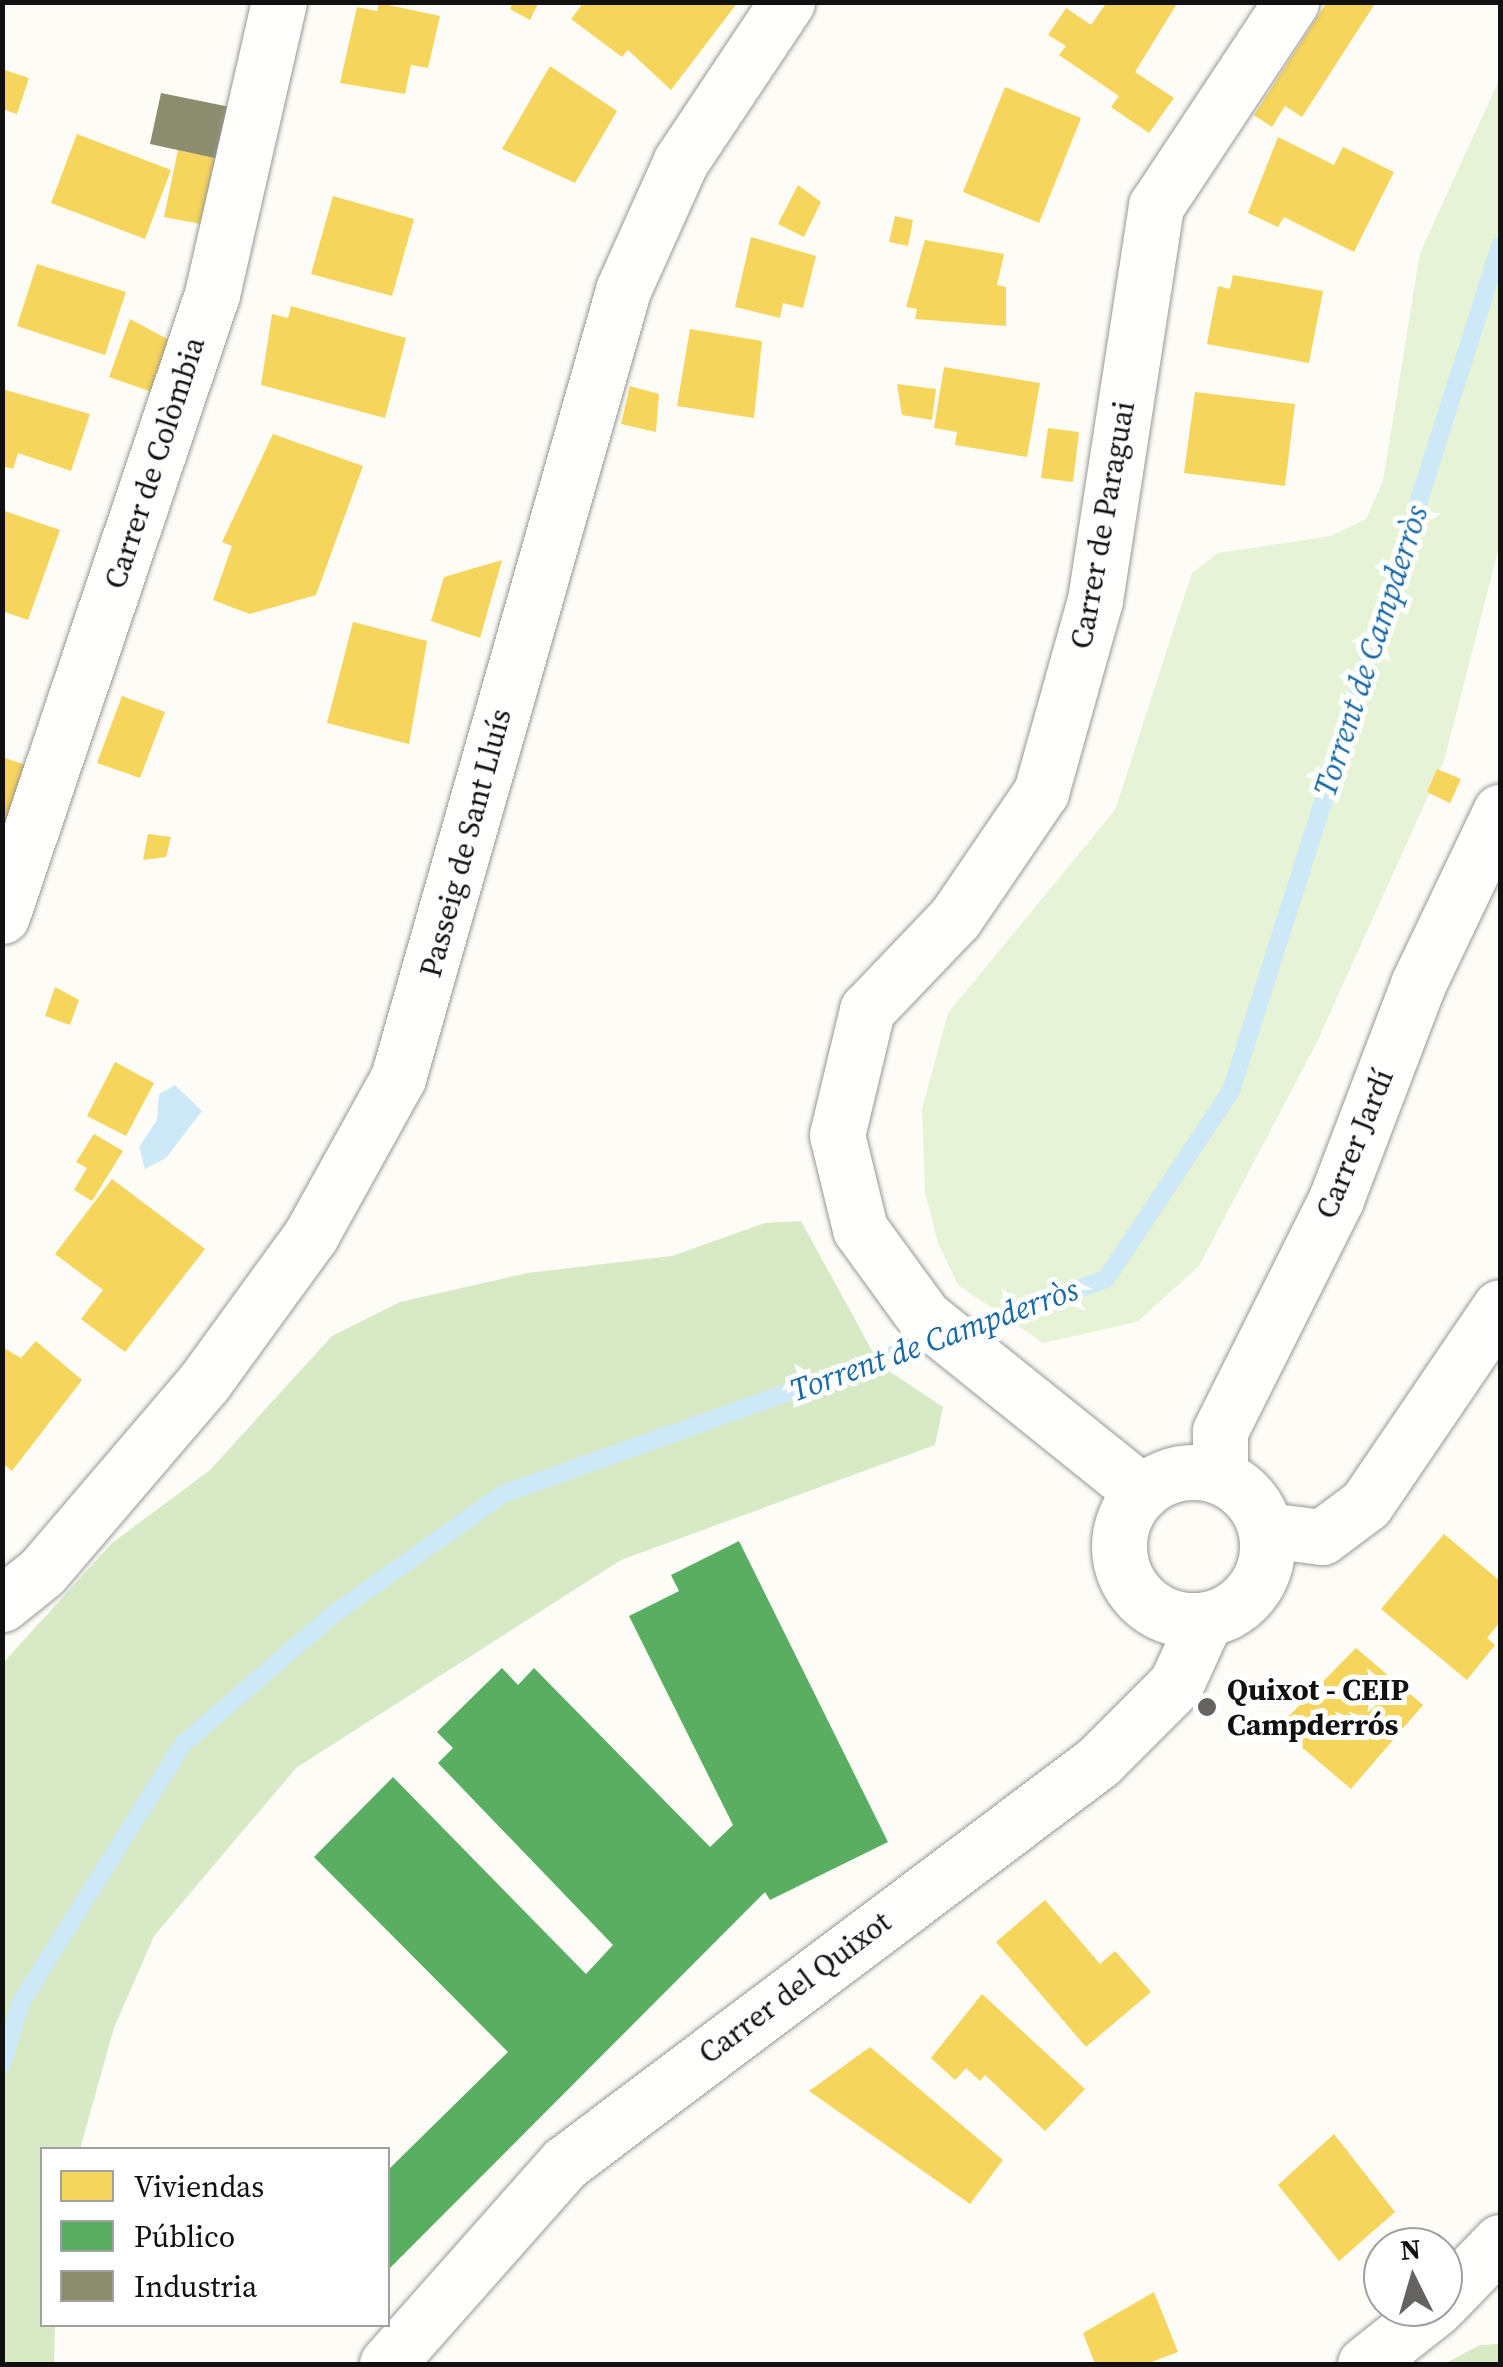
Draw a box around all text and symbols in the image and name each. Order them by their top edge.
street label: Carrer de Colòmbia [97,333,213,593]
street label: Carrer de Paraguai [1064,398,1142,652]
water label: Torrent de Campderròs [1306,501,1436,801]
street label: Passeig de Sant Lluís [413,705,519,981]
street label: Carrer Jardí [1309,1064,1401,1224]
water label: Torrent de Campderròs [785,1270,1083,1410]
place label: Quixot - CEIP Campderrós [1227,1672,1409,1742]
marker: Quixot - CEIP Campderrós [1196,1696,1218,1718]
street label: Carrer del Quixot [692,1904,898,2072]
legend [40,2147,390,2327]
text: Viviendas [134,2166,264,2207]
text: Público [134,2216,235,2257]
north arrow [1363,2227,1463,2327]
text: N [1399,2229,1422,2269]
text: Industria [134,2266,257,2307]

